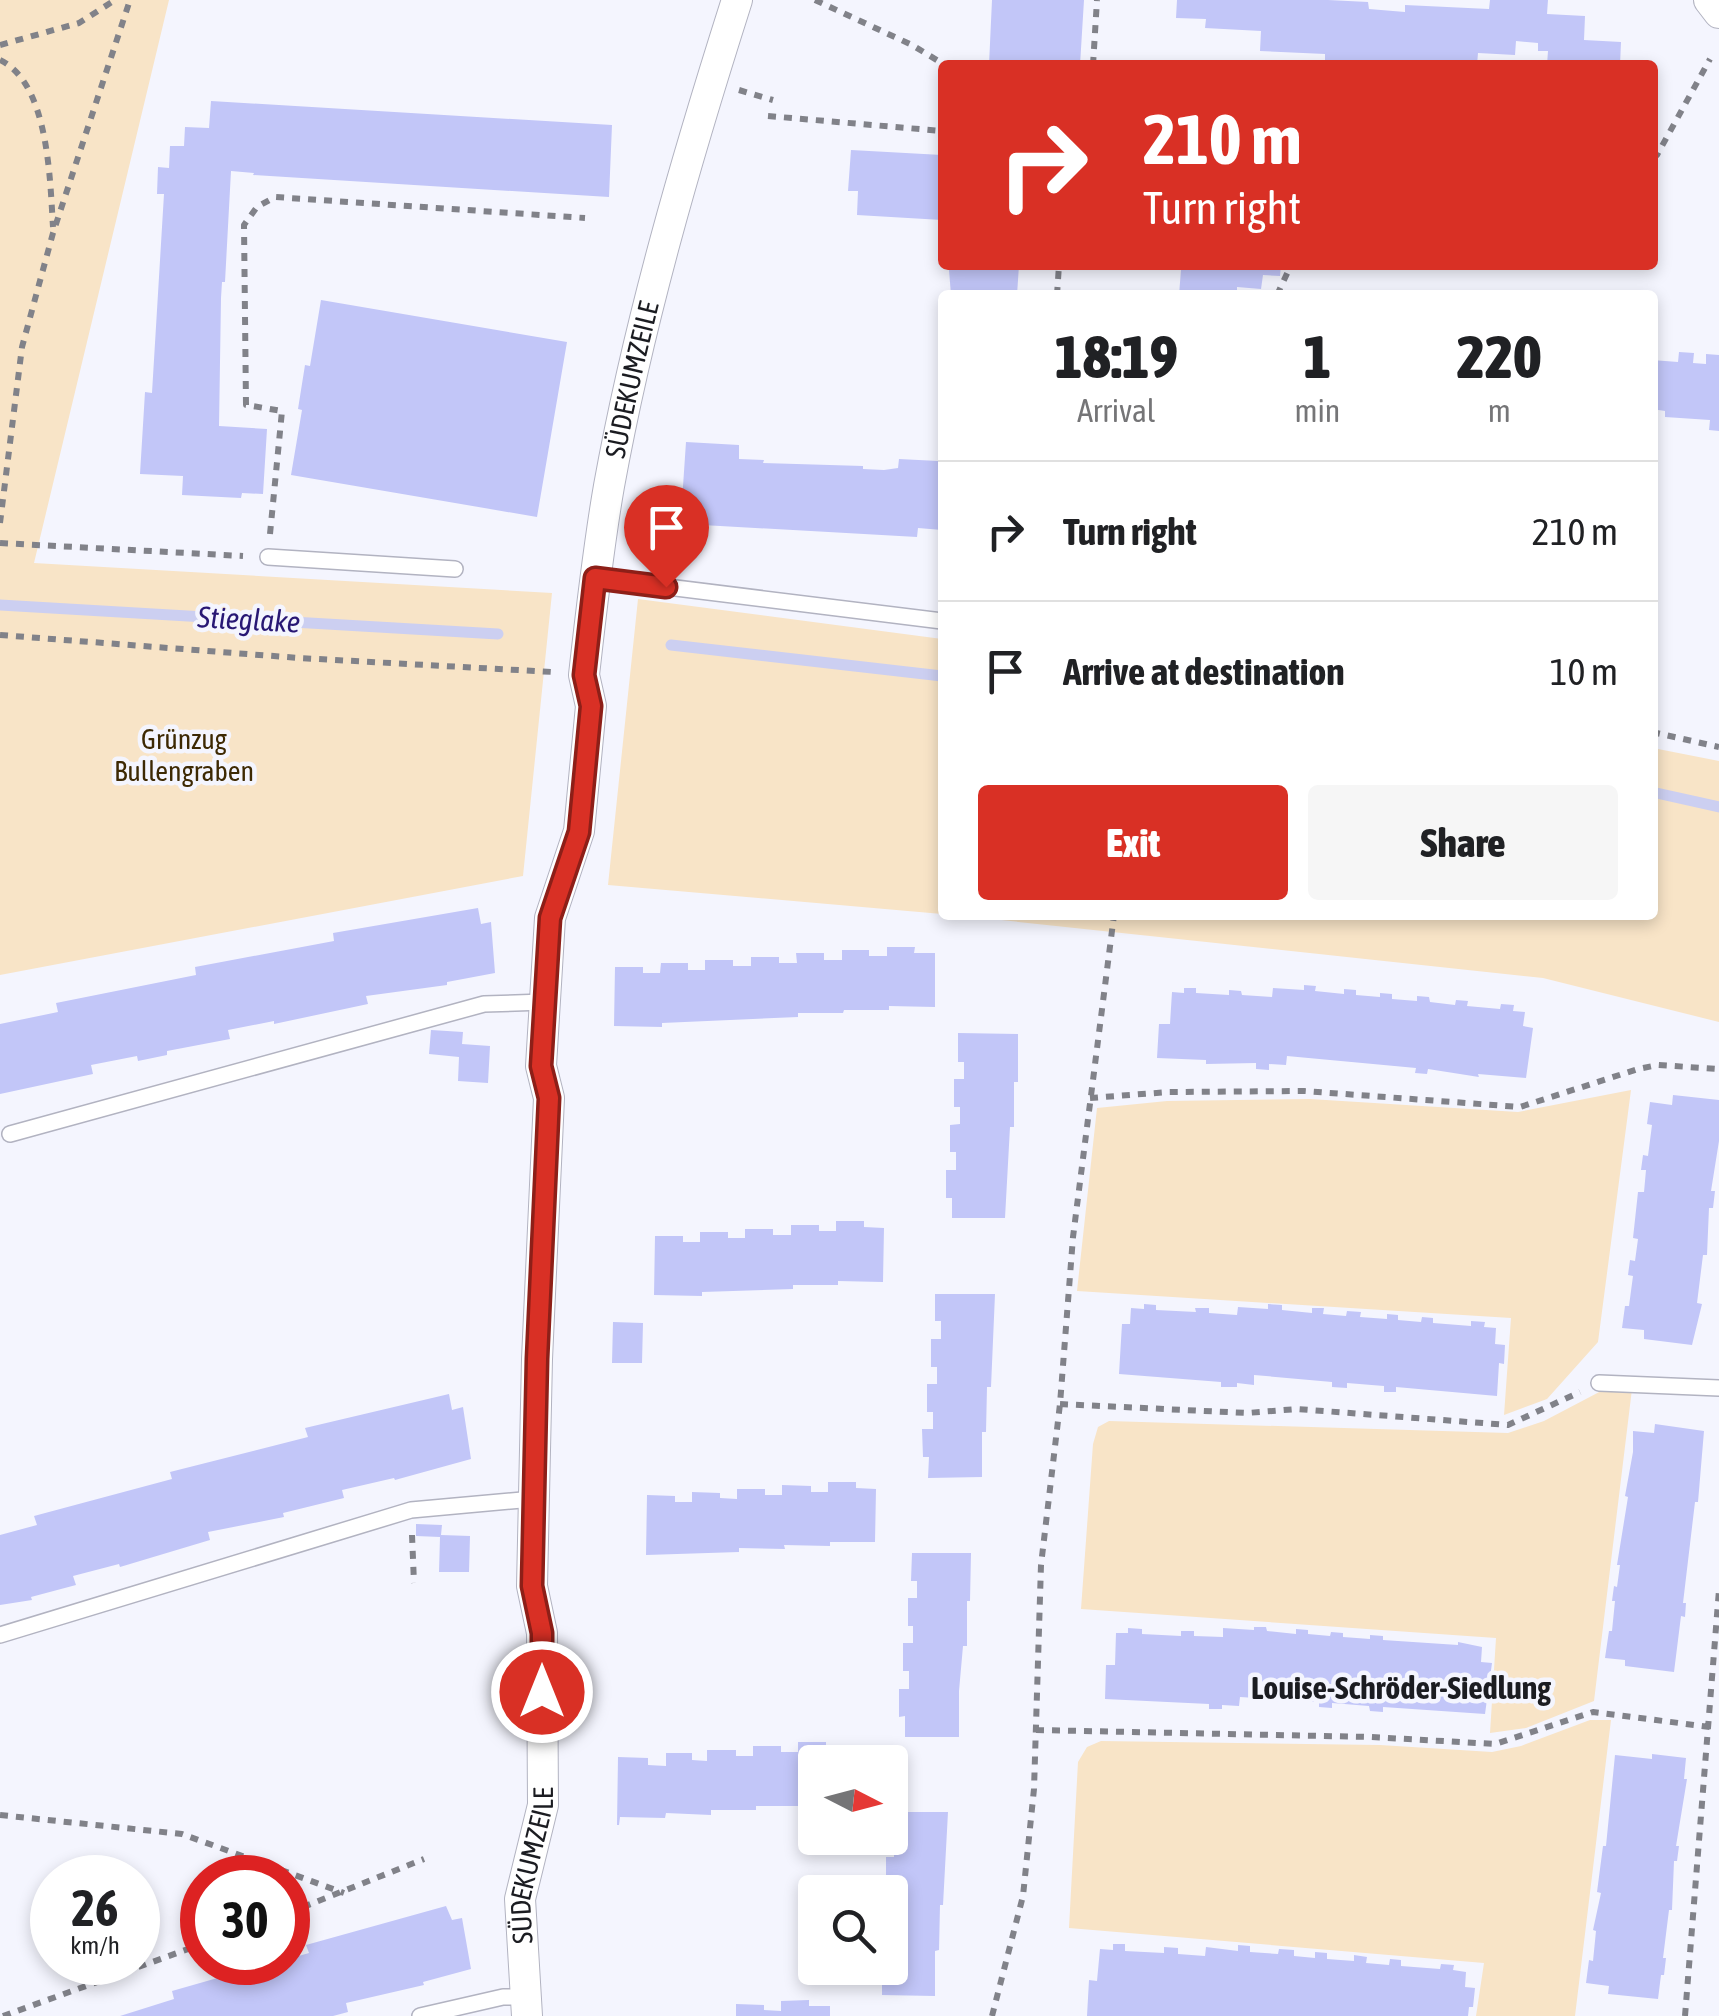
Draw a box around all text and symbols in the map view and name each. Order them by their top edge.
text: 210 m [1143,99,1302,179]
icon: right [978,100,1108,230]
text: Turn right [1143,182,1301,234]
street label: SÜDEKUMZEILE [599,298,665,461]
text: 18:19 [1054,322,1178,391]
text: 1 [1303,322,1332,391]
text: 220 [1457,322,1541,391]
text: Arrival [1077,392,1155,429]
text: min [1294,392,1340,429]
text: m [1488,392,1511,429]
pin [624,485,709,588]
icon: arrive [639,500,694,555]
icon: right [978,504,1033,559]
text: Turn right [1063,510,1197,553]
text: 210 m [1532,510,1618,553]
water label: Stieglake [196,599,301,639]
icon: arrive [978,644,1033,699]
text: Arrive at destination [1063,650,1345,693]
text: 10 m [1550,650,1618,693]
park label: Grünzug Bullengraben [114,723,254,787]
button: Exit [978,785,1288,900]
button: Share [1308,785,1618,900]
position arrow [490,1640,594,1744]
district label: Louise-Schröder-Siedlung [1251,1669,1551,1706]
north arrow [798,1745,908,1855]
map controls [798,1745,908,1985]
street label: SÜDEKUMZEILE [504,1787,559,1945]
speed limit sign: 30 [180,1855,310,1985]
button: search [798,1875,908,1985]
text: 26 [71,1879,118,1937]
text: km/h [70,1931,120,1959]

